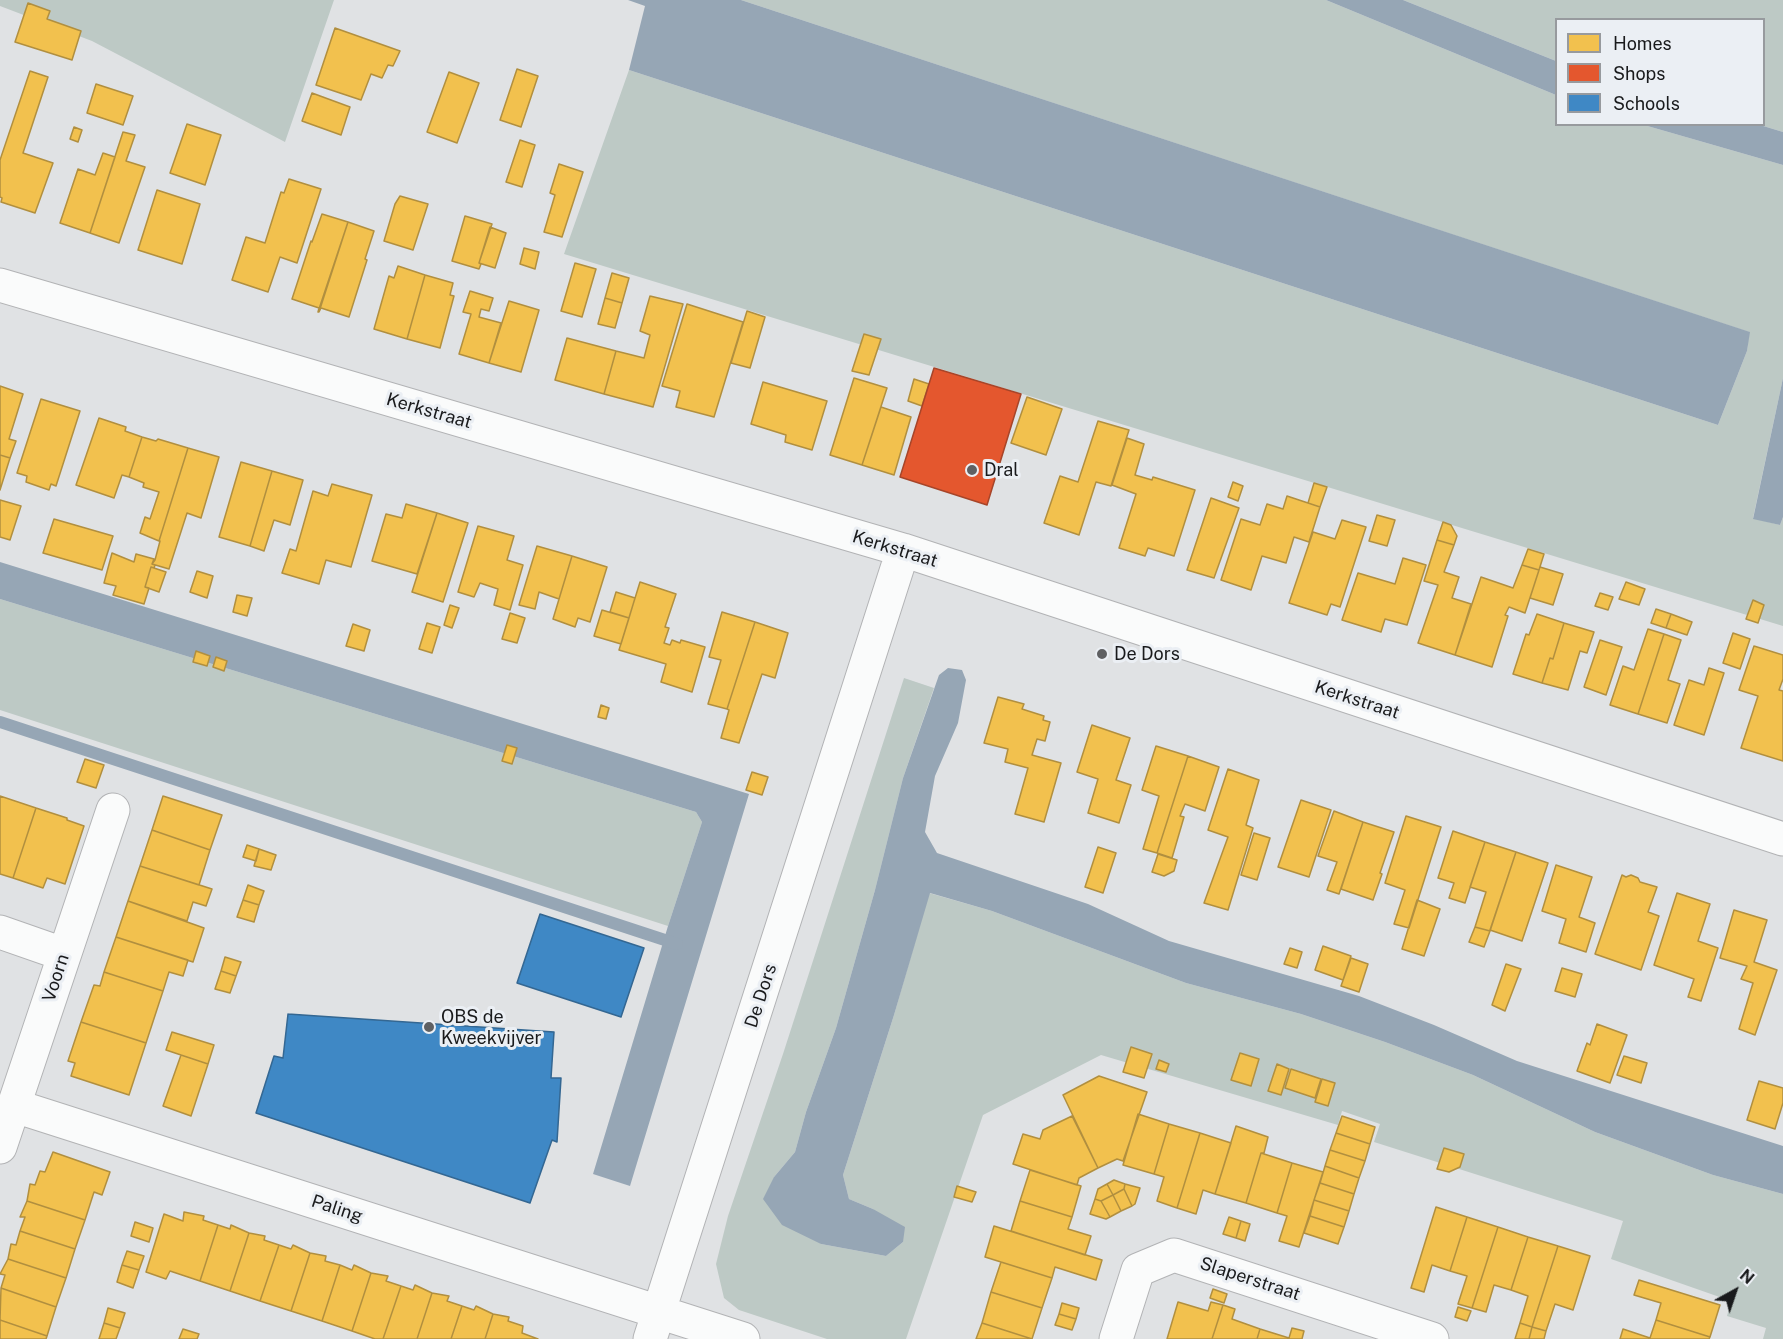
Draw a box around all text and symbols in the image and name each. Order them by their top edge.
legend [1555,18,1765,126]
text: Homes [1613,33,1672,54]
text: Shops [1613,63,1665,84]
text: Schools [1613,93,1680,114]
street label: Kerkstraat [384,388,474,434]
place label: Dral [984,459,1019,481]
marker: Dral [965,463,979,477]
street label: Kerkstraat [850,526,940,572]
place label: De Dors [1114,643,1180,665]
marker: De Dors [1095,647,1109,661]
street label: Kerkstraat [1312,676,1402,724]
street label: Voorn [38,951,74,1005]
street label: De Dors [741,961,781,1031]
place label: OBS de Kweekvijver [441,1006,542,1048]
marker: OBS de Kweekvijver [422,1020,436,1034]
street label: Paling [309,1191,365,1227]
street label: Slaperstraat [1197,1253,1303,1305]
north arrow [1705,1261,1765,1321]
text: N [1736,1266,1758,1288]

